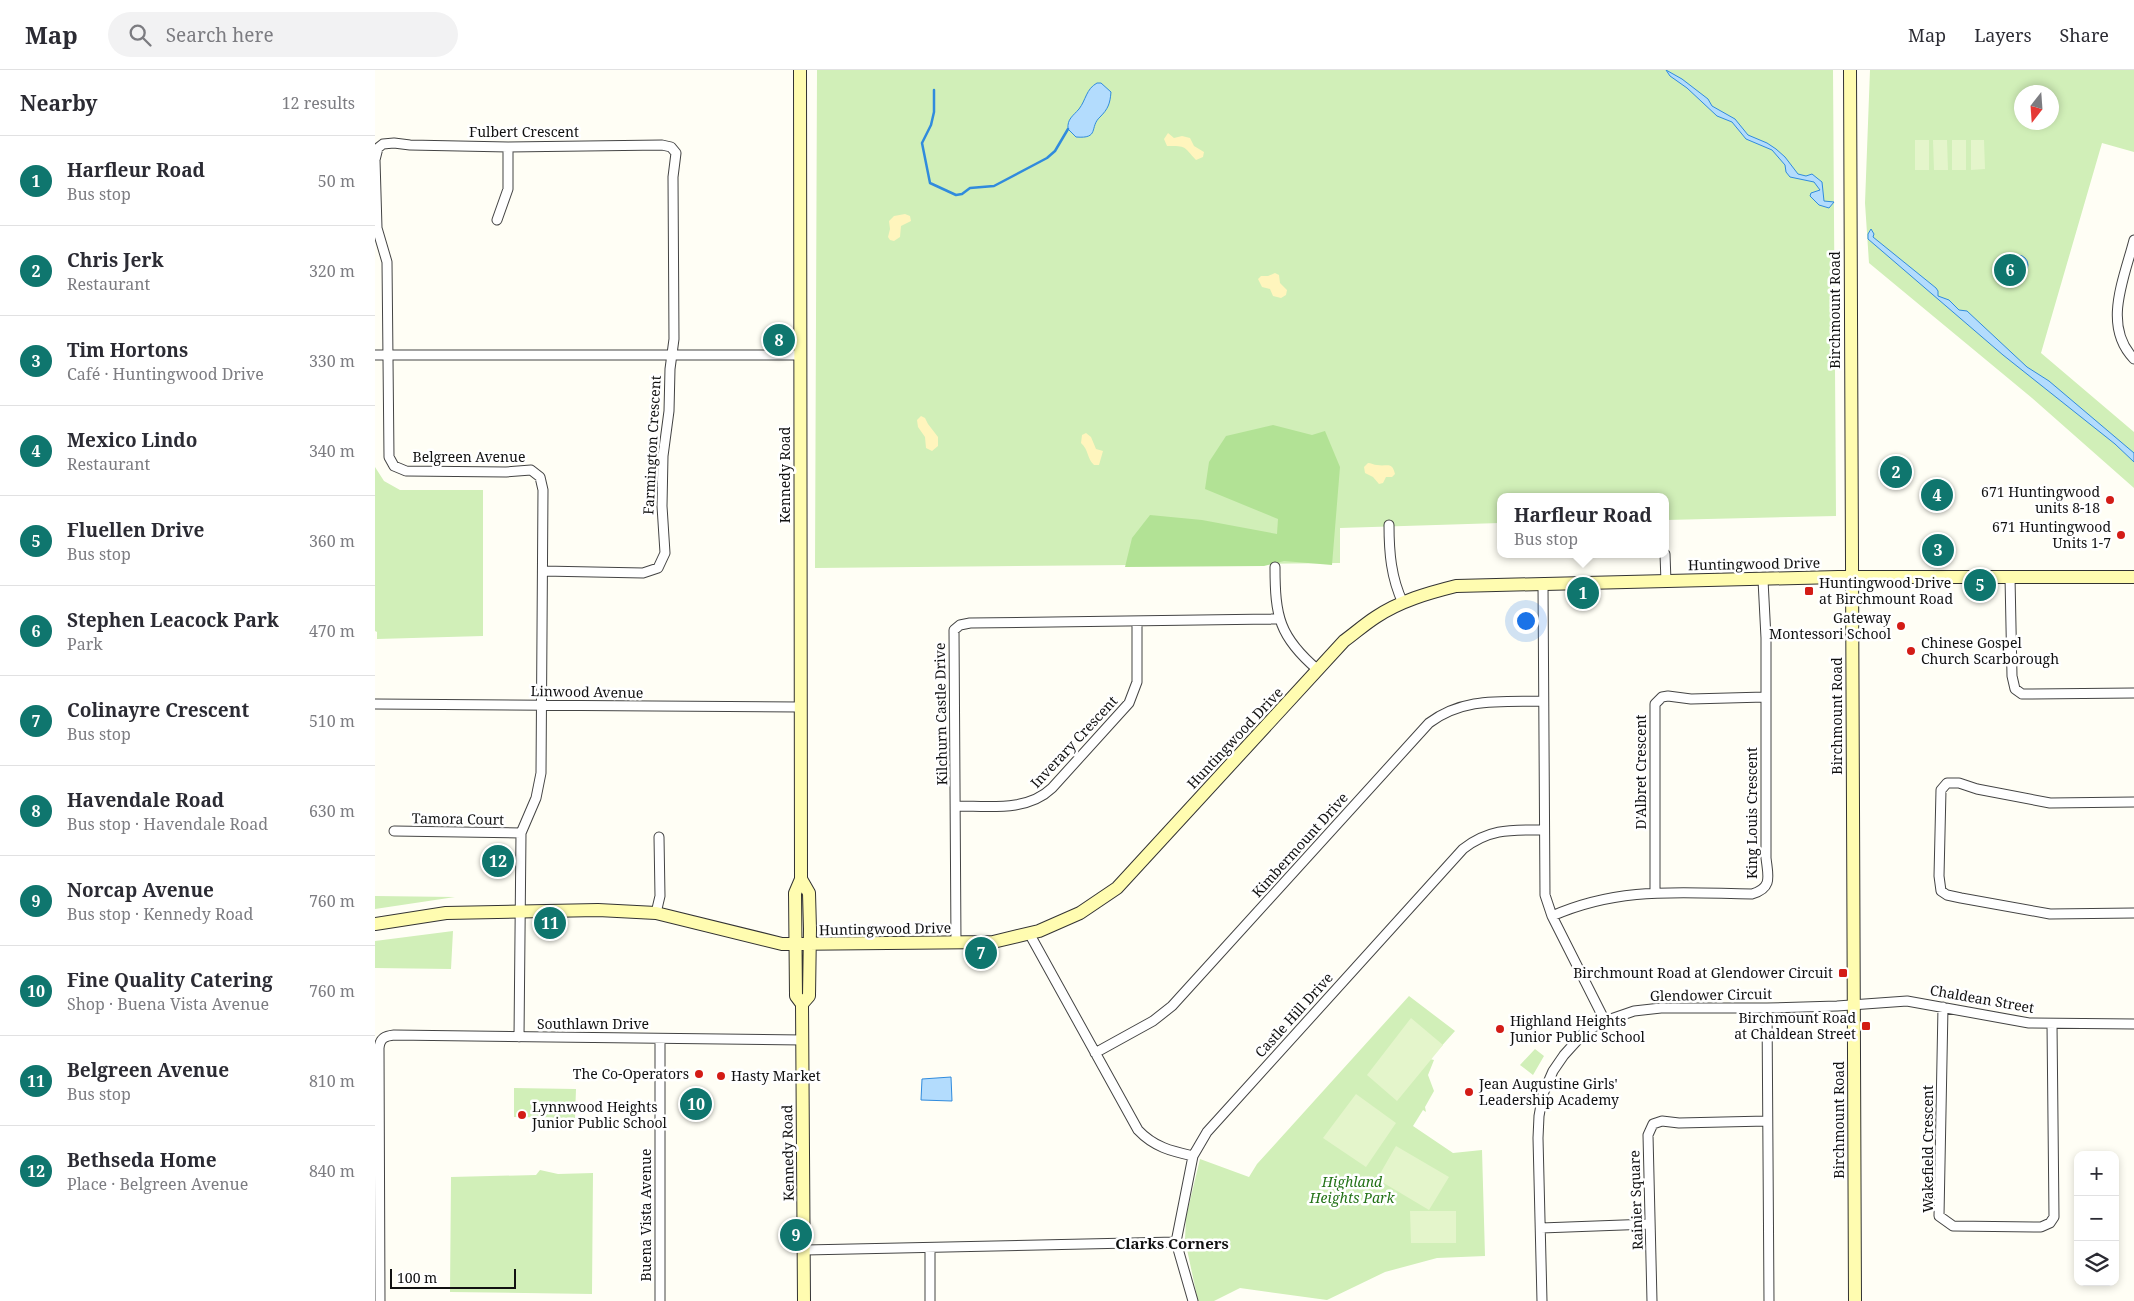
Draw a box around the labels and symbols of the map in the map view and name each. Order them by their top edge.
north arrow [2014,85,2059,130]
street label: Fulbert Crescent [469,122,579,141]
street label: Birchmount Road [1825,251,1844,369]
pin: 6 [1994,251,2026,289]
pin: 8 [763,321,795,359]
street label: Farmington Crescent [638,375,665,515]
street label: Kennedy Road [775,426,794,523]
street label: Belgreen Avenue [413,447,525,466]
pin: 2 [1880,453,1912,491]
pin: 4 [1921,476,1953,514]
place label: 671 Huntingwood units 8-18 [1981,482,2100,517]
marker: 671 Huntingwood units 8-18 [2104,494,2116,506]
place label: 671 Huntingwood Units 1-7 [1992,517,2111,552]
marker: 671 Huntingwood Units 1-7 [2115,529,2127,541]
pin: 3 [1922,531,1954,569]
street label: Huntingwood Drive [1688,553,1820,574]
pin: 5 [1964,566,1996,604]
place label: Huntingwood Drive at Birchmount Road [1819,573,1953,608]
pin: 1 [1567,574,1599,612]
marker: Huntingwood Drive at Birchmount Road [1803,585,1815,597]
your location [1513,608,1539,634]
place label: Gateway Montessori School [1769,608,1892,643]
marker: Gateway Montessori School [1895,620,1907,632]
place label: Chinese Gospel Church Scarborough [1921,633,2059,668]
street label: Kilchurn Castle Drive [930,643,951,785]
marker: Chinese Gospel Church Scarborough [1905,645,1917,657]
street label: Birchmount Road [1827,657,1846,775]
street label: Linwood Avenue [530,681,644,702]
street label: Huntingwood Drive [1183,683,1287,793]
street label: Inverary Crescent [1026,691,1121,792]
street label: D'Albret Crescent [1631,714,1650,829]
street label: King Louis Crescent [1742,747,1761,879]
street label: Kimbermount Drive [1247,788,1352,901]
street label: Tamora Court [412,808,504,829]
pin: 12 [482,842,514,880]
pin: 11 [534,904,566,942]
street label: Huntingwood Drive [819,918,951,939]
pin: 7 [965,934,997,972]
place label: Birchmount Road at Glendower Circuit [1573,963,1833,982]
marker: Birchmount Road at Glendower Circuit [1837,967,1849,979]
street label: Castle Hill Drive [1250,968,1337,1061]
street label: Chaldean Street [1929,980,2036,1017]
street label: Glendower Circuit [1650,984,1772,1005]
place label: Birchmount Road at Chaldean Street [1734,1008,1856,1043]
place label: Highland Heights Junior Public School [1509,1011,1646,1046]
street label: Southlawn Drive [537,1014,649,1033]
marker: Birchmount Road at Chaldean Street [1860,1020,1872,1032]
marker: Highland Heights Junior Public School [1494,1023,1506,1035]
street label: Birchmount Road [1829,1061,1848,1179]
place label: The Co-Operators [573,1064,689,1083]
place label: Hasty Market [731,1066,821,1085]
marker: The Co-Operators [693,1068,705,1080]
marker: Hasty Market [715,1070,727,1082]
place label: Jean Augustine Girls' Leadership Academy [1478,1074,1619,1109]
pin: 10 [680,1085,712,1123]
street label: Wakefield Crescent [1918,1085,1937,1213]
marker: Jean Augustine Girls' Leadership Academy [1463,1086,1475,1098]
place label: Lynnwood Heights Junior Public School [531,1097,668,1132]
street label: Kennedy Road [777,1104,798,1201]
marker: Lynnwood Heights Junior Public School [516,1109,528,1121]
street label: Buena Vista Avenue [636,1149,655,1281]
street label: Rainier Square [1624,1150,1647,1250]
park label: Highland Heights Park [1308,1172,1396,1207]
pin: 9 [780,1216,812,1254]
district label: Clarks Corners [1115,1233,1229,1253]
scale bar [390,1266,516,1289]

